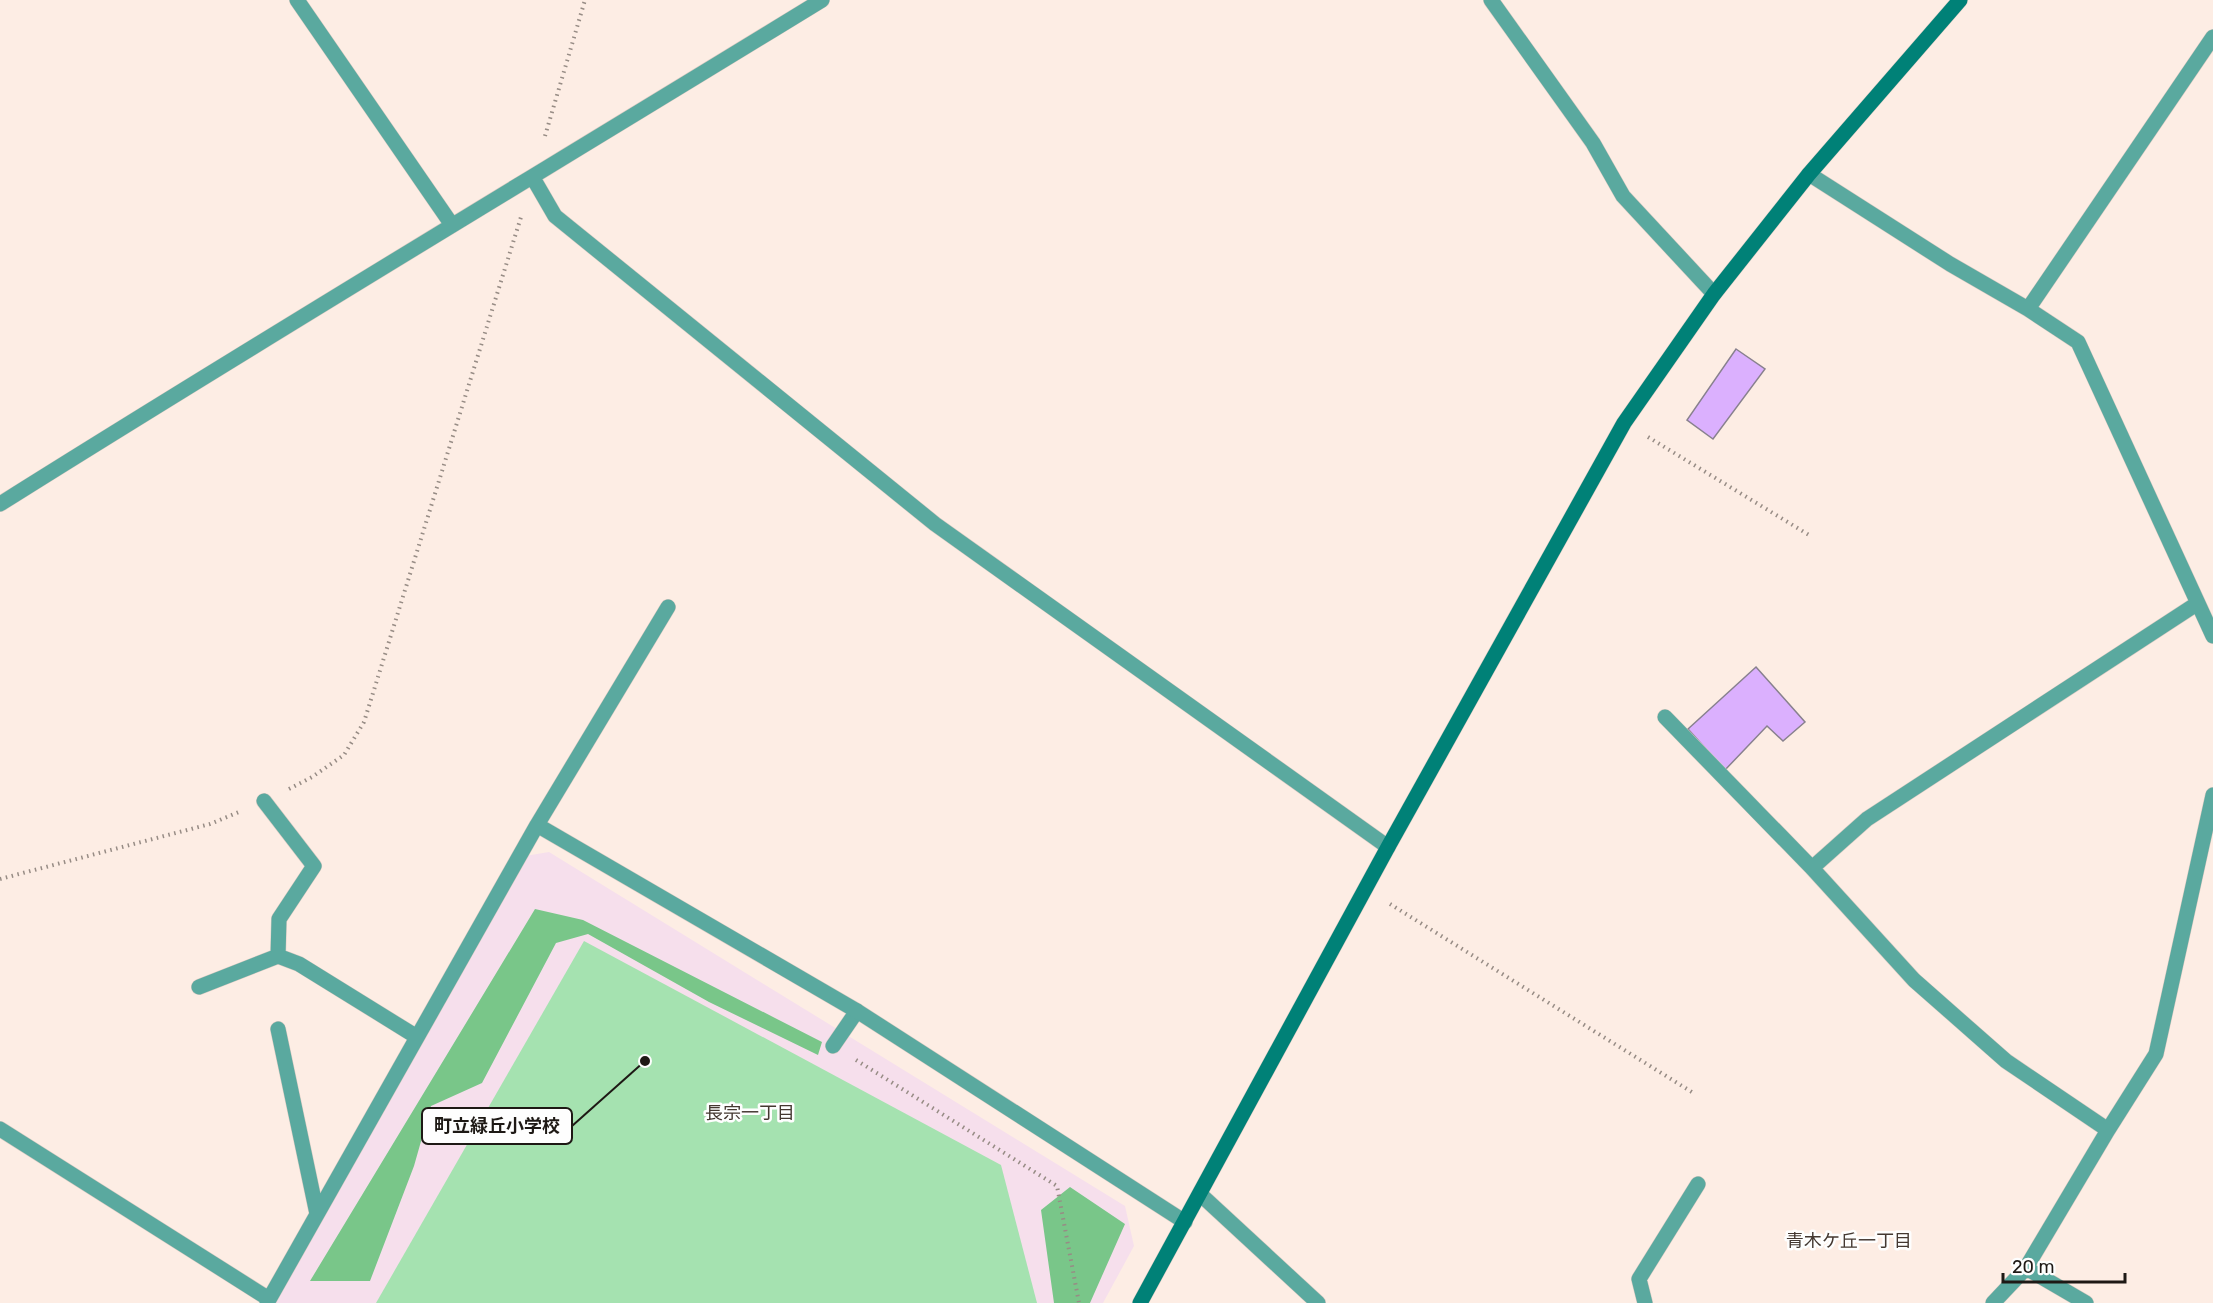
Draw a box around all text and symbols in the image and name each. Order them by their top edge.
district label: 長宗一丁目 [705,1102,795,1124]
callout: 町立緑丘小学校 [422,1108,572,1144]
text: 町立緑丘小学校 [434,1115,560,1137]
district label: 青木ケ丘一丁目 [1786,1230,1912,1252]
scale bar [2003,1246,2124,1284]
text: 20 m [2012,1256,2054,1278]

